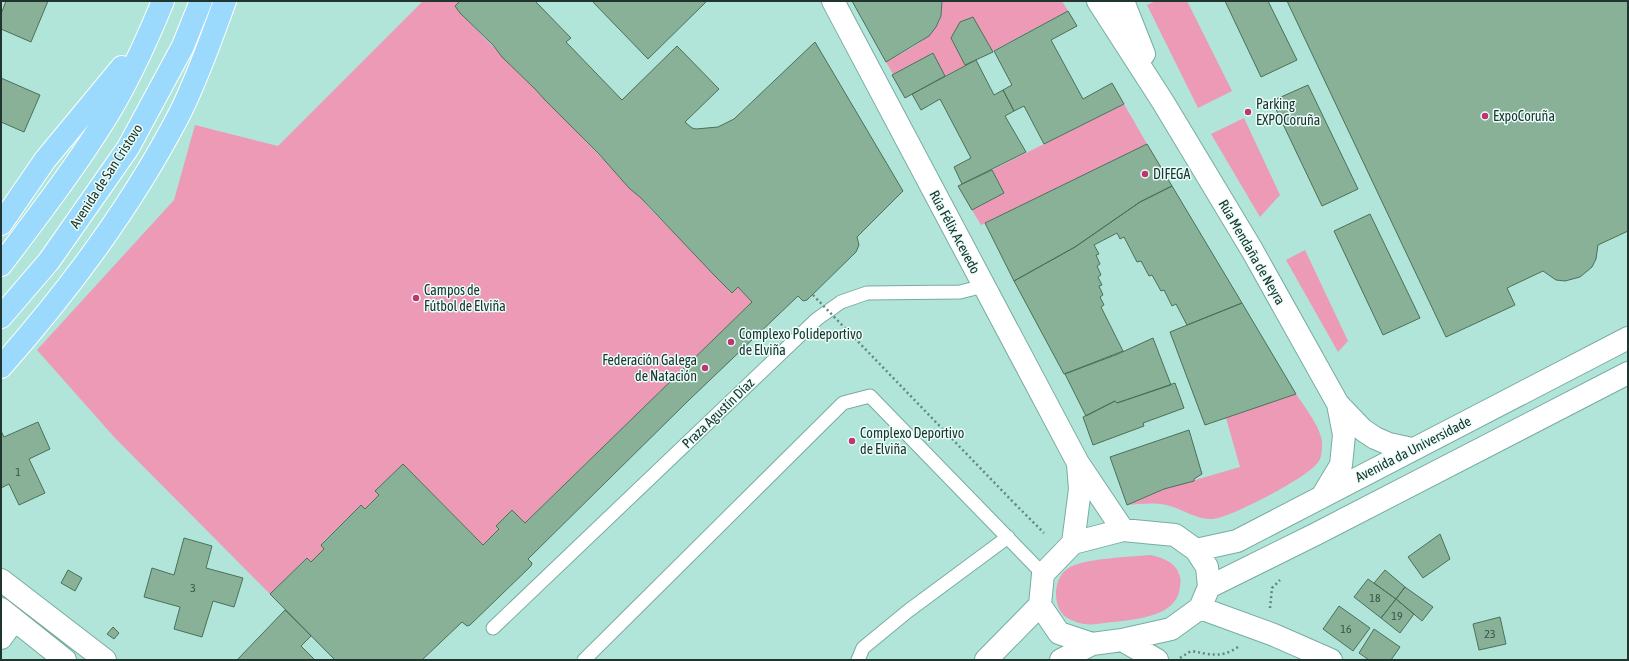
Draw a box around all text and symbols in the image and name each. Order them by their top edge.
place label: Parking EXPOCoruña [1256,96,1320,128]
marker: Parking EXPOCoruña [1243,107,1253,117]
place label: ExpoCoruña [1493,108,1555,124]
marker: ExpoCoruña [1480,111,1490,121]
street label: Avenida de San Cristovo [66,121,146,231]
place label: DIFEGA [1153,166,1190,182]
marker: DIFEGA [1140,169,1150,179]
street label: Rúa Félix Acevedo [926,188,984,276]
street label: Rúa Mendaña de Neyra [1215,197,1289,307]
place label: Campos de Fútbol de Elviña [424,282,506,314]
marker: Campos de Fútbol de Elviña [411,293,421,303]
place label: Complexo Polideportivo de Elviña [739,326,862,358]
marker: Complexo Polideportivo de Elviña [726,337,736,347]
place label: Federación Galega de Natación [602,352,697,384]
marker: Federación Galega de Natación [700,363,710,373]
street label: Praza Agustín Díaz [679,375,757,451]
street label: Avenida da Universidade [1352,413,1474,485]
place label: Complexo Deportivo de Elviña [860,425,964,457]
marker: Complexo Deportivo de Elviña [847,436,857,446]
house number: 1 [15,465,21,479]
house number: 3 [190,581,196,595]
house number: 18 [1369,591,1381,605]
house number: 19 [1391,609,1403,623]
house number: 16 [1340,622,1352,636]
house number: 23 [1484,627,1496,641]

